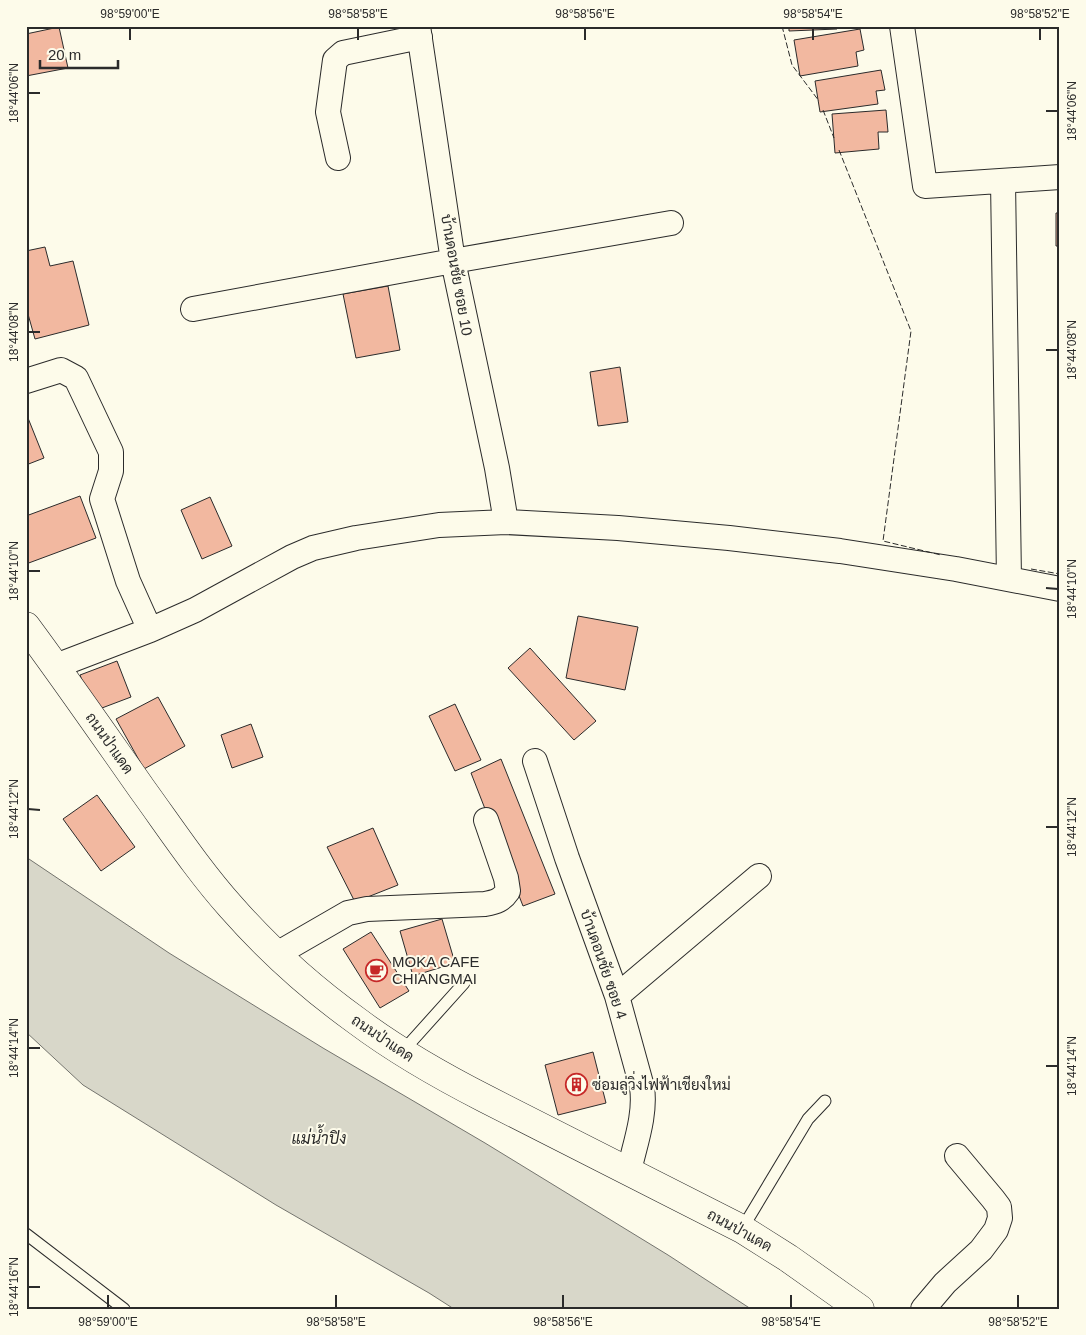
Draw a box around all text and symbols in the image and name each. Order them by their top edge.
text: 98°59'00"E [100,7,160,21]
text: 98°58'58"E [328,7,388,21]
text: 98°58'56"E [555,7,615,21]
text: 98°58'54"E [783,7,843,21]
text: 98°58'52"E [1010,7,1070,21]
scale bar [40,38,118,70]
text: 20 m [48,46,81,63]
text: 18°44'06"N [7,63,21,123]
text: 18°44'06"N [1065,81,1079,141]
street label: บ้านดอนชัย ซอย 10 [438,213,477,337]
text: 18°44'08"N [7,302,21,362]
text: 18°44'08"N [1065,320,1079,380]
text: 18°44'10"N [7,541,21,601]
text: 18°44'10"N [1065,559,1079,619]
street label: ถนนป่าแดด [83,708,138,777]
text: 18°44'12"N [7,779,21,839]
text: 18°44'12"N [1065,797,1079,857]
street label: บ้านดอนชัย ซอย 4 [577,907,632,1021]
place label: MOKA CAFE CHIANGMAI [392,953,480,987]
cafe icon: MOKA CAFE CHIANGMAI [364,958,388,982]
street label: ถนนป่าแดด [349,1010,418,1065]
text: 18°44'14"N [7,1018,21,1078]
text: 18°44'14"N [1065,1036,1079,1096]
place label: ซ่อมลู่วิ่งไฟฟ้าเชียงใหม่ [592,1070,731,1095]
building icon: ซ่อมลู่วิ่งไฟฟ้าเชียงใหม่ [564,1072,588,1096]
water label: แม่น้ำปิง [292,1124,346,1147]
street label: ถนนป่าแดด [705,1204,776,1255]
text: 18°44'16"N [7,1257,21,1317]
text: 98°59'00"E [78,1315,138,1329]
text: 98°58'58"E [306,1315,366,1329]
text: 98°58'56"E [533,1315,593,1329]
text: 98°58'54"E [761,1315,821,1329]
text: 98°58'52"E [988,1315,1048,1329]

